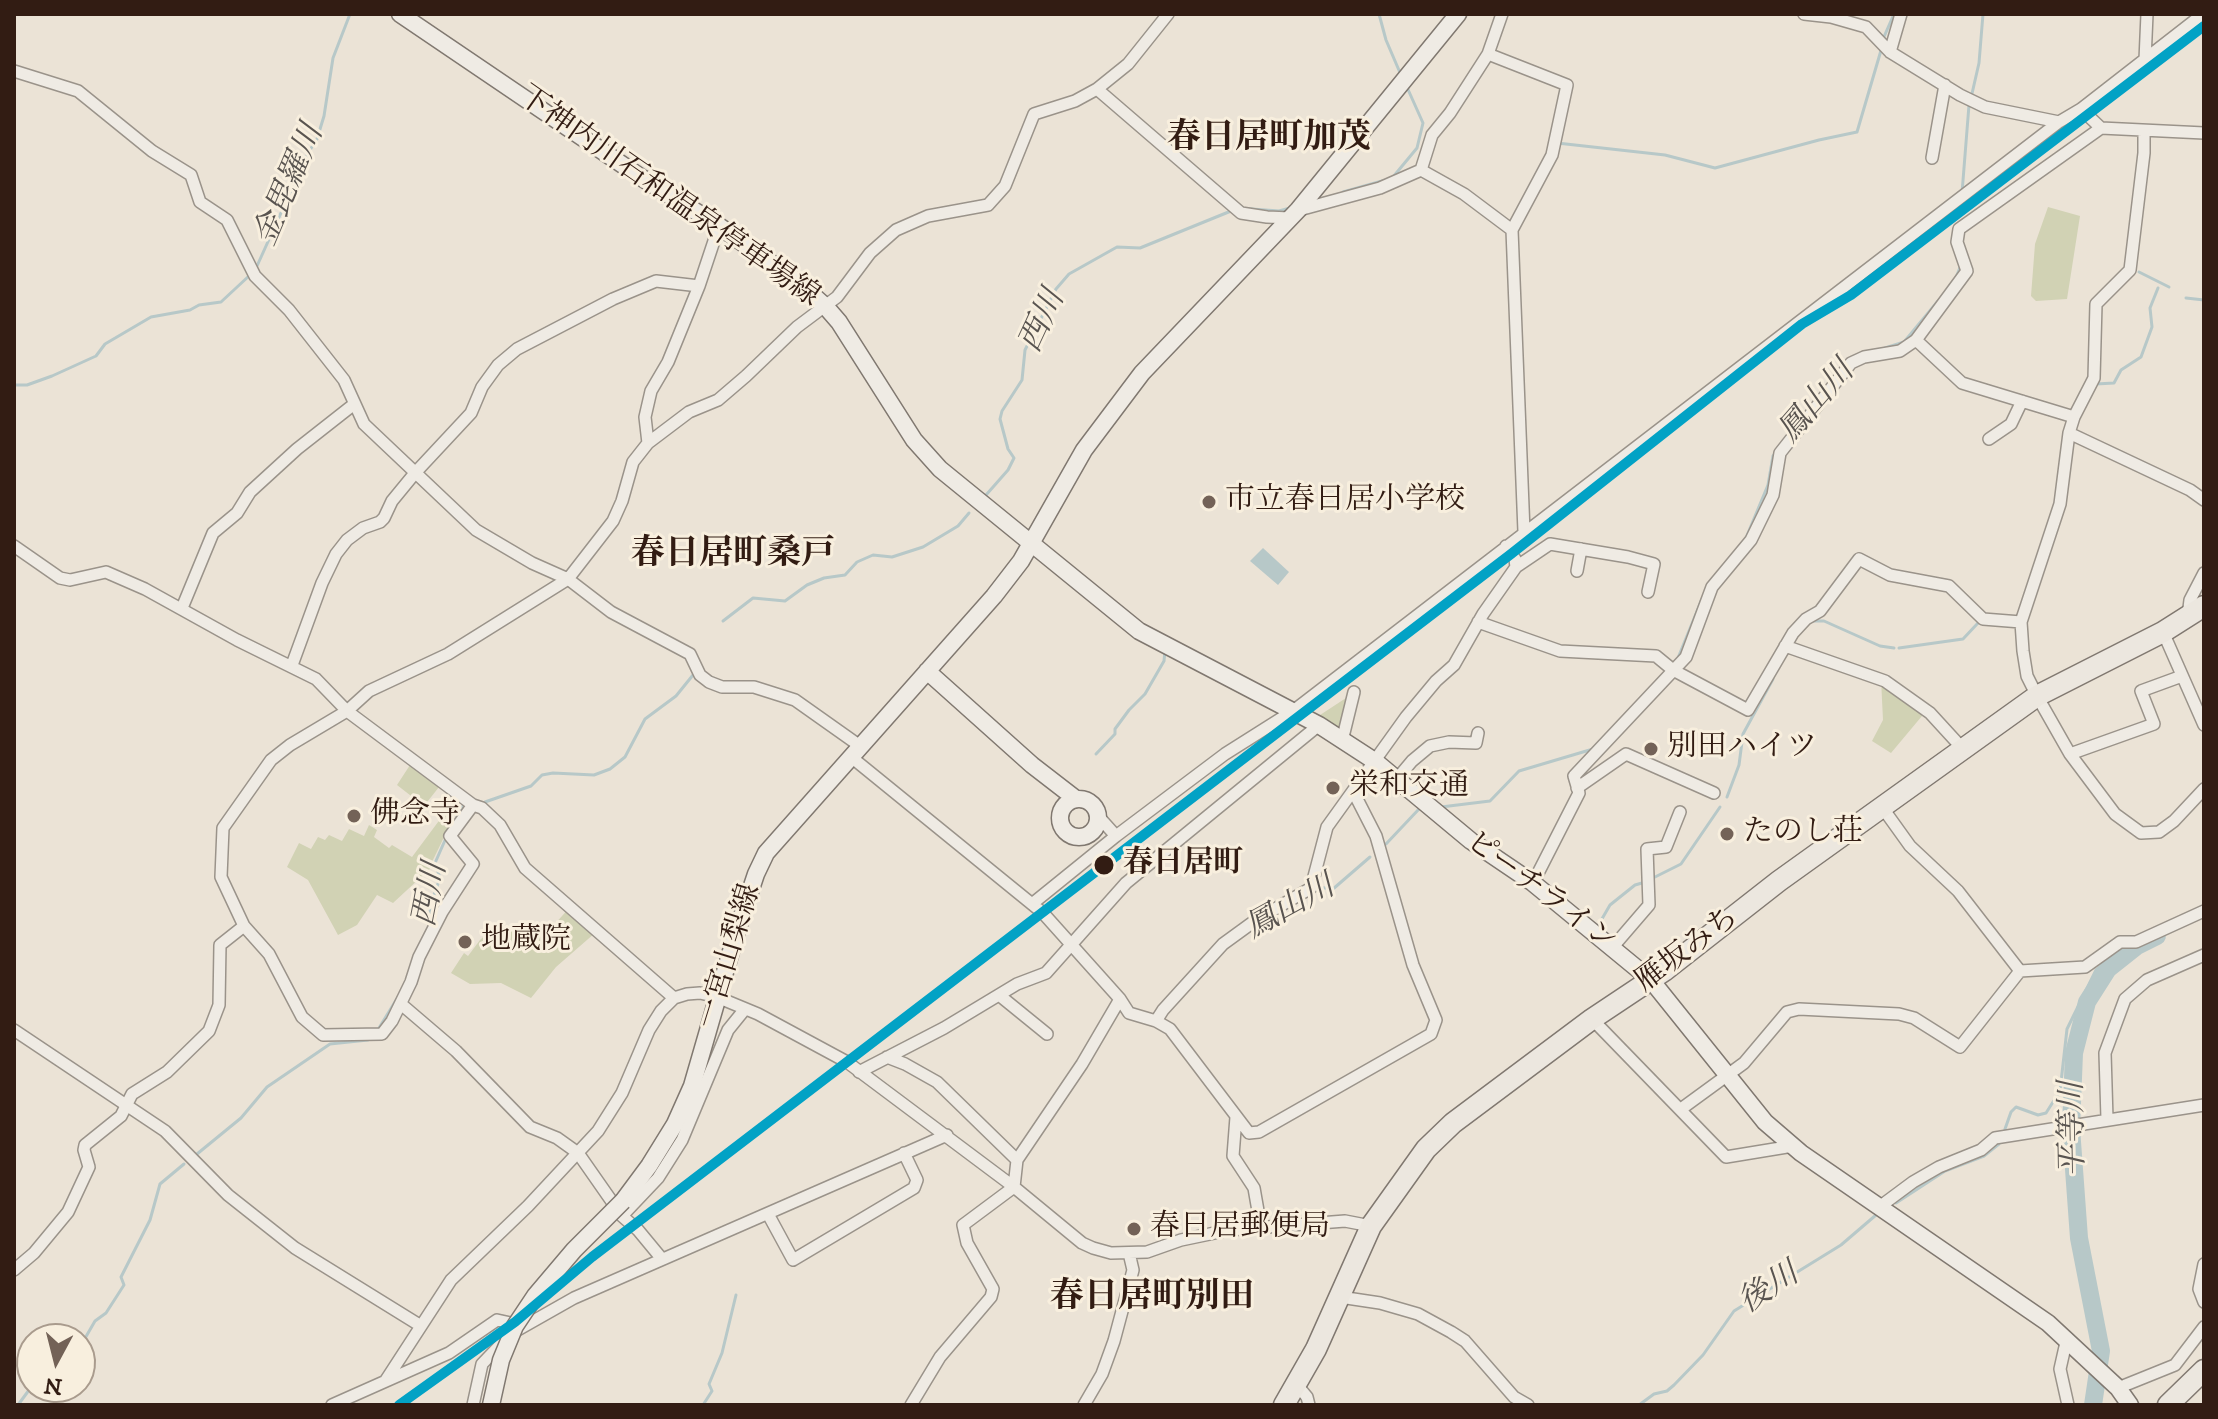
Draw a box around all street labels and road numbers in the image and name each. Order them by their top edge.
street label: 下神内川石和温泉停車場線 [510,80,826,316]
street label: ピーチライン [1458,825,1622,961]
street label: 一宮山梨線 [692,880,770,1034]
street label: 雁坂みち [1629,901,1747,1001]

